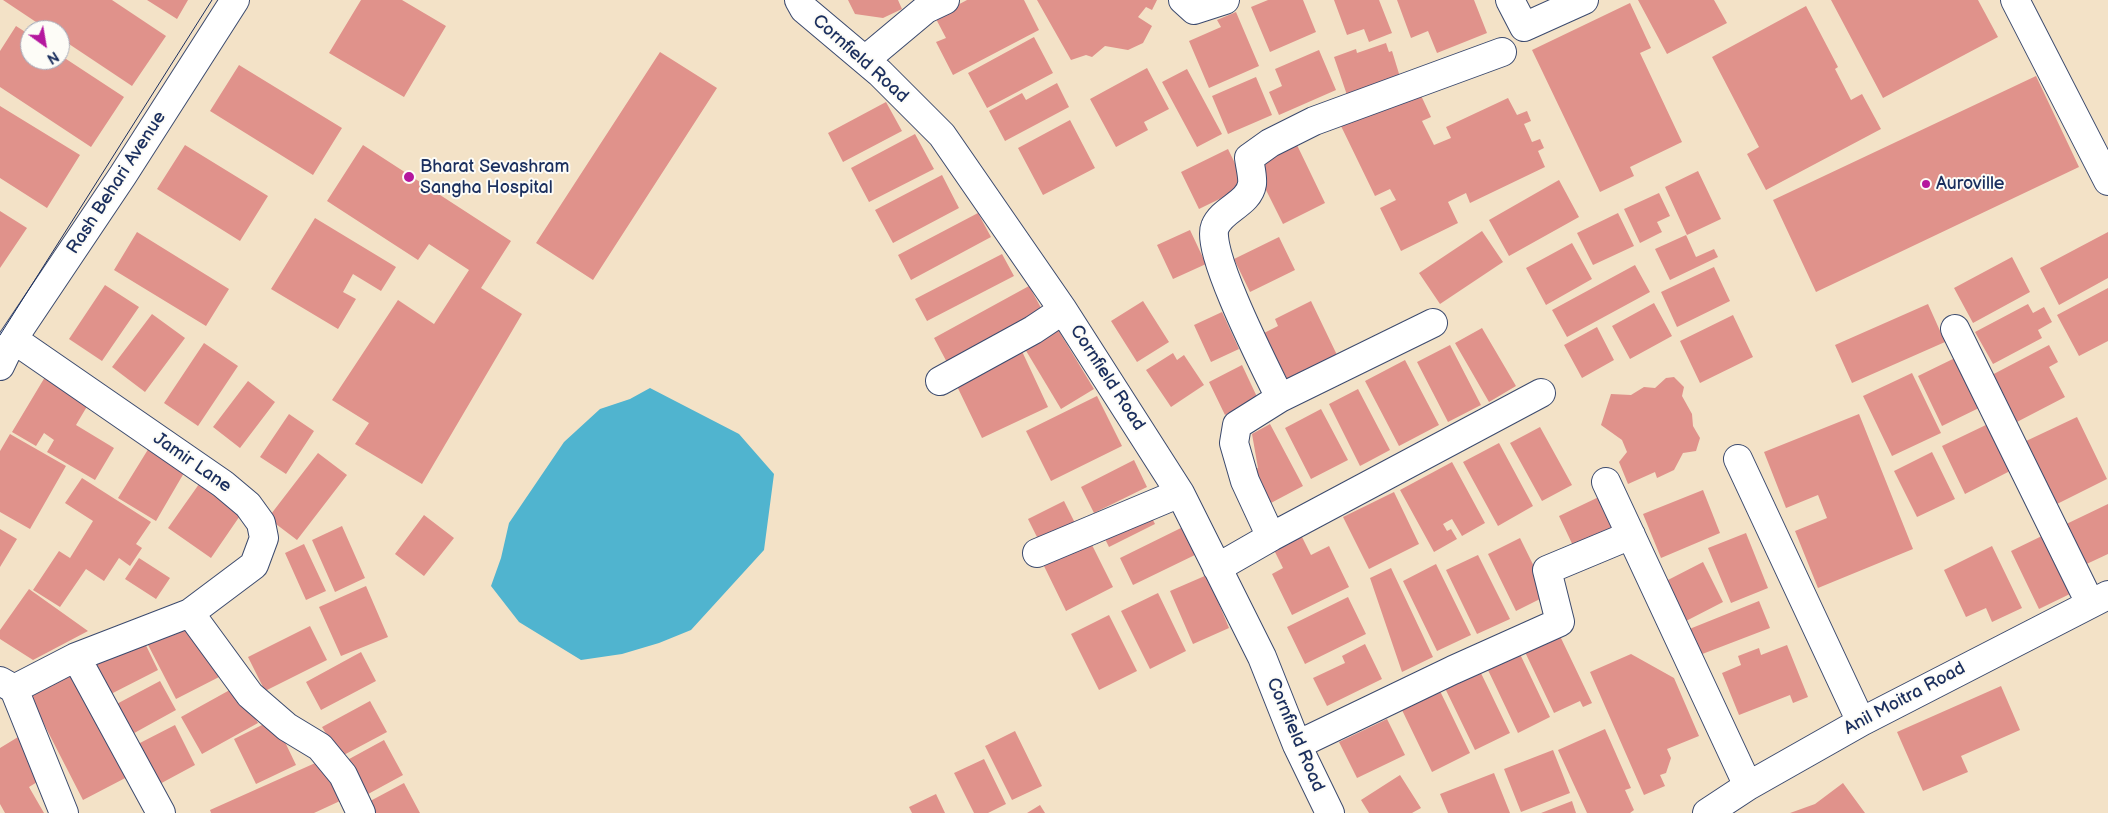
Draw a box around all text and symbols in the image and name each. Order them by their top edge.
street label: Cornfield Road [808,10,912,108]
north arrow [20,20,70,70]
text: N [44,47,62,67]
street label: Rash Behari Avenue [63,108,171,258]
place label: Bharat Sevashram Sangha Hospital [420,156,569,198]
marker: Bharat Sevashram Sangha Hospital [402,170,416,184]
place label: Auroville [1936,173,2005,195]
marker: Auroville [1920,178,1932,190]
street label: Cornfield Road [1065,321,1149,435]
street label: Jamir Lane [149,428,235,498]
street label: Anil Moitra Road [1841,658,1969,740]
street label: Cornfield Road [1261,675,1329,795]

